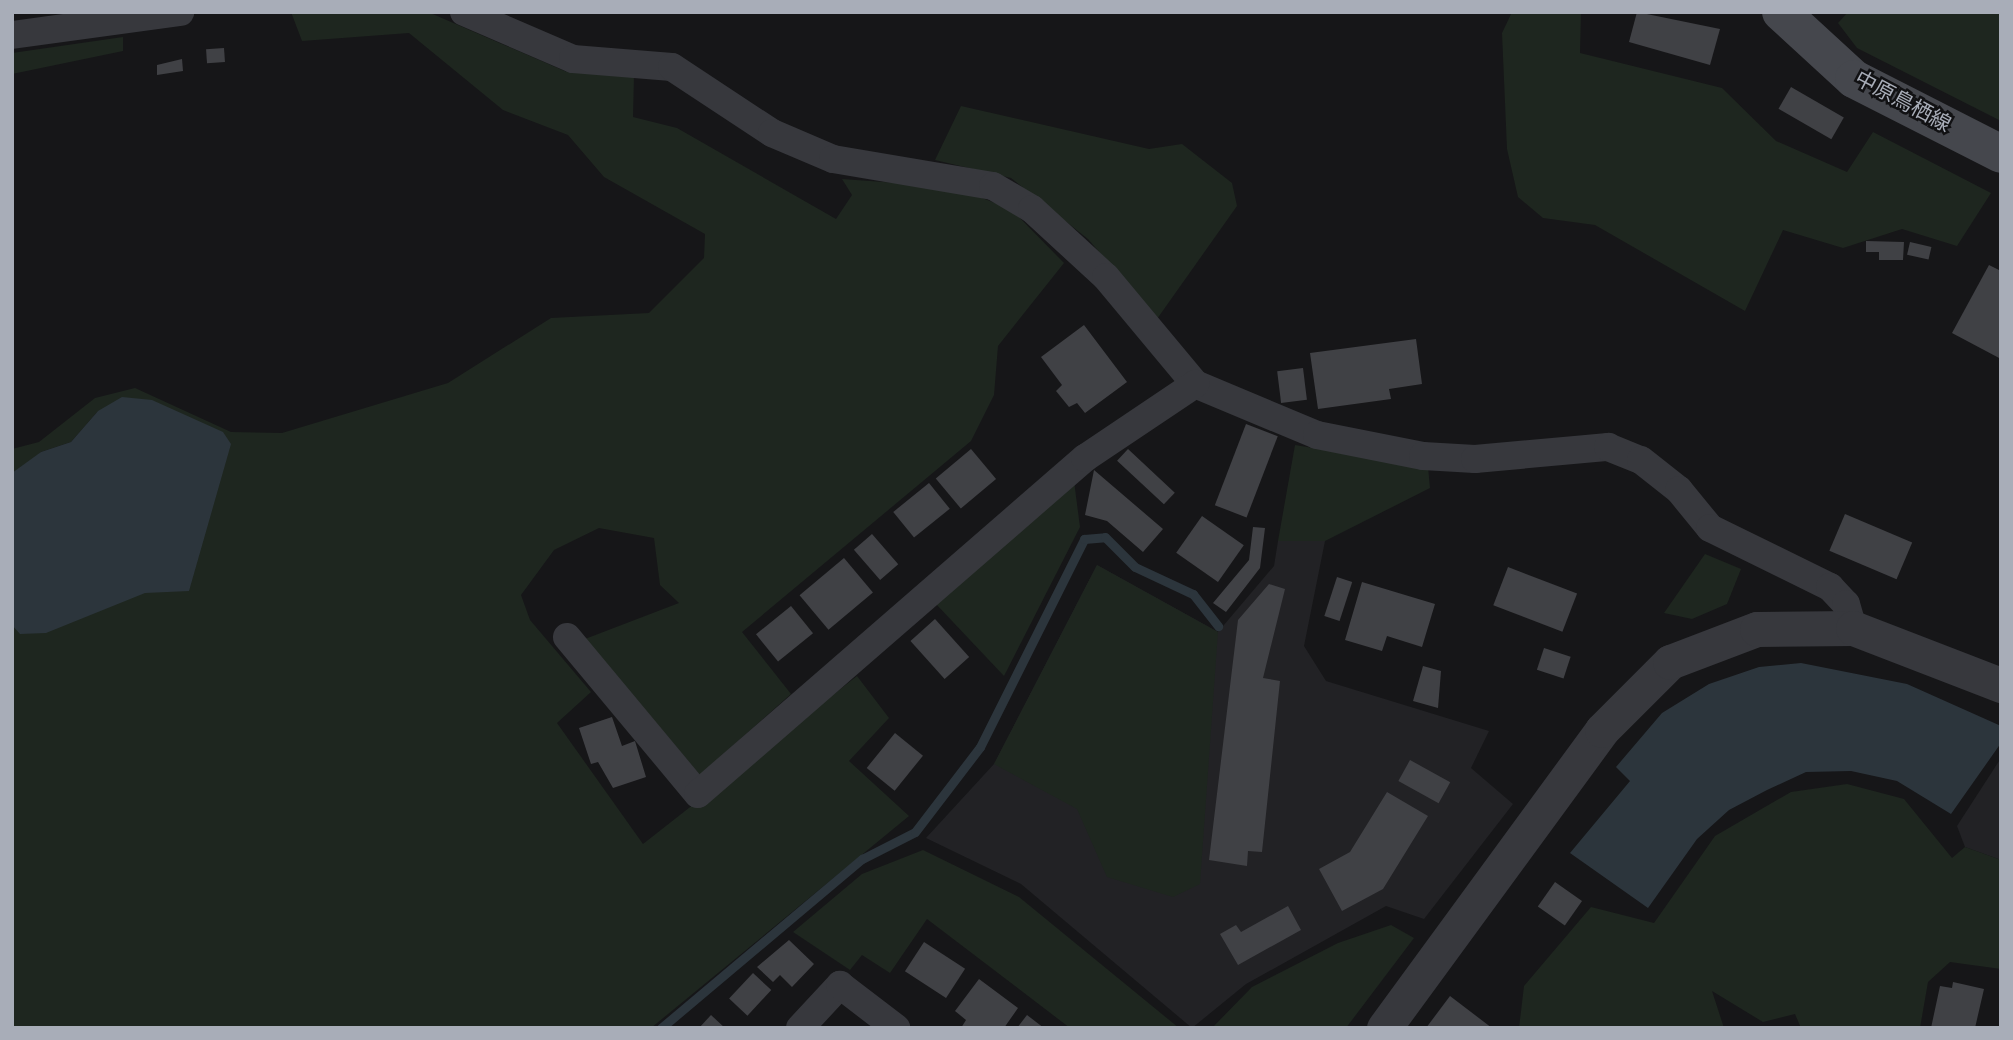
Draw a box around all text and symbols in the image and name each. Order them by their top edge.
street label: 中原鳥栖線 [1850,67,1954,139]

